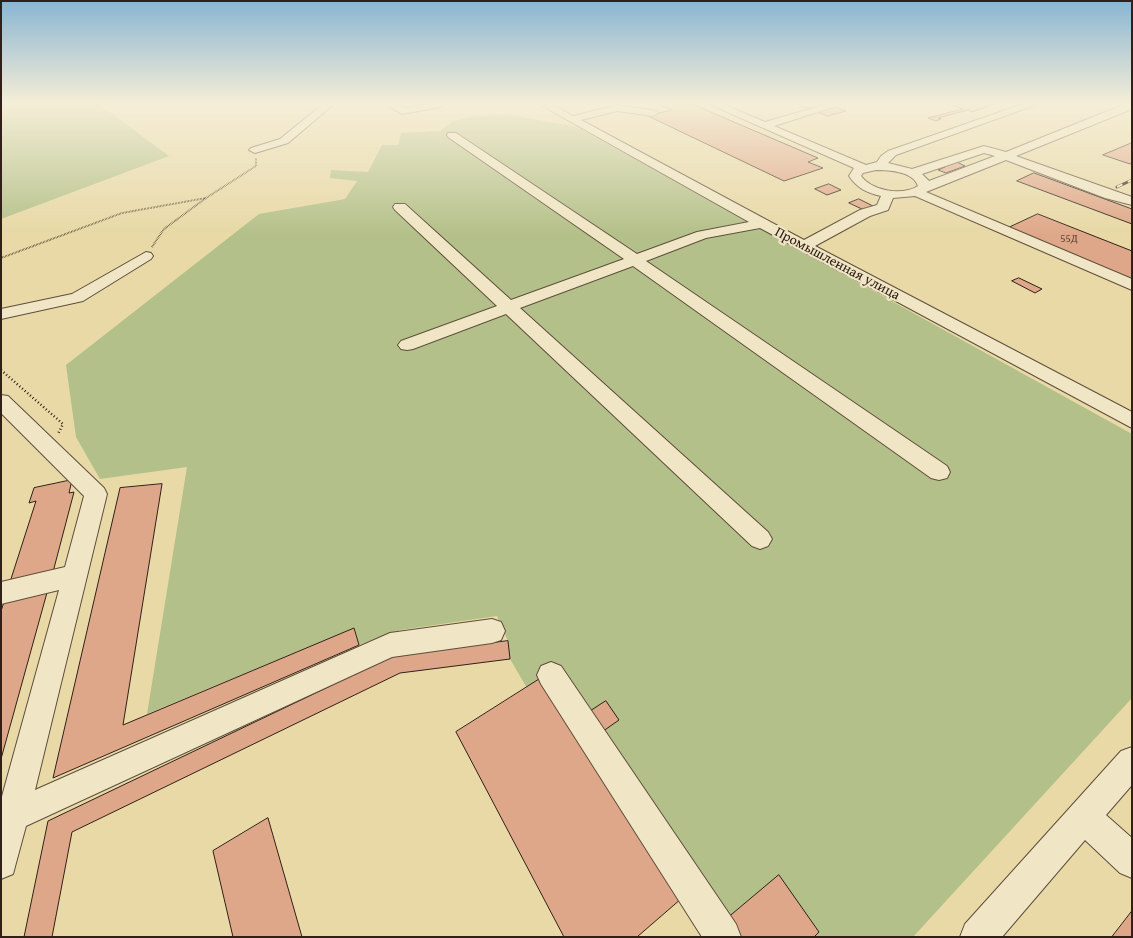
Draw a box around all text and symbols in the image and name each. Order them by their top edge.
street label: Промышленная улица [772,224,902,304]
house number: 55Д [1060,232,1078,246]

